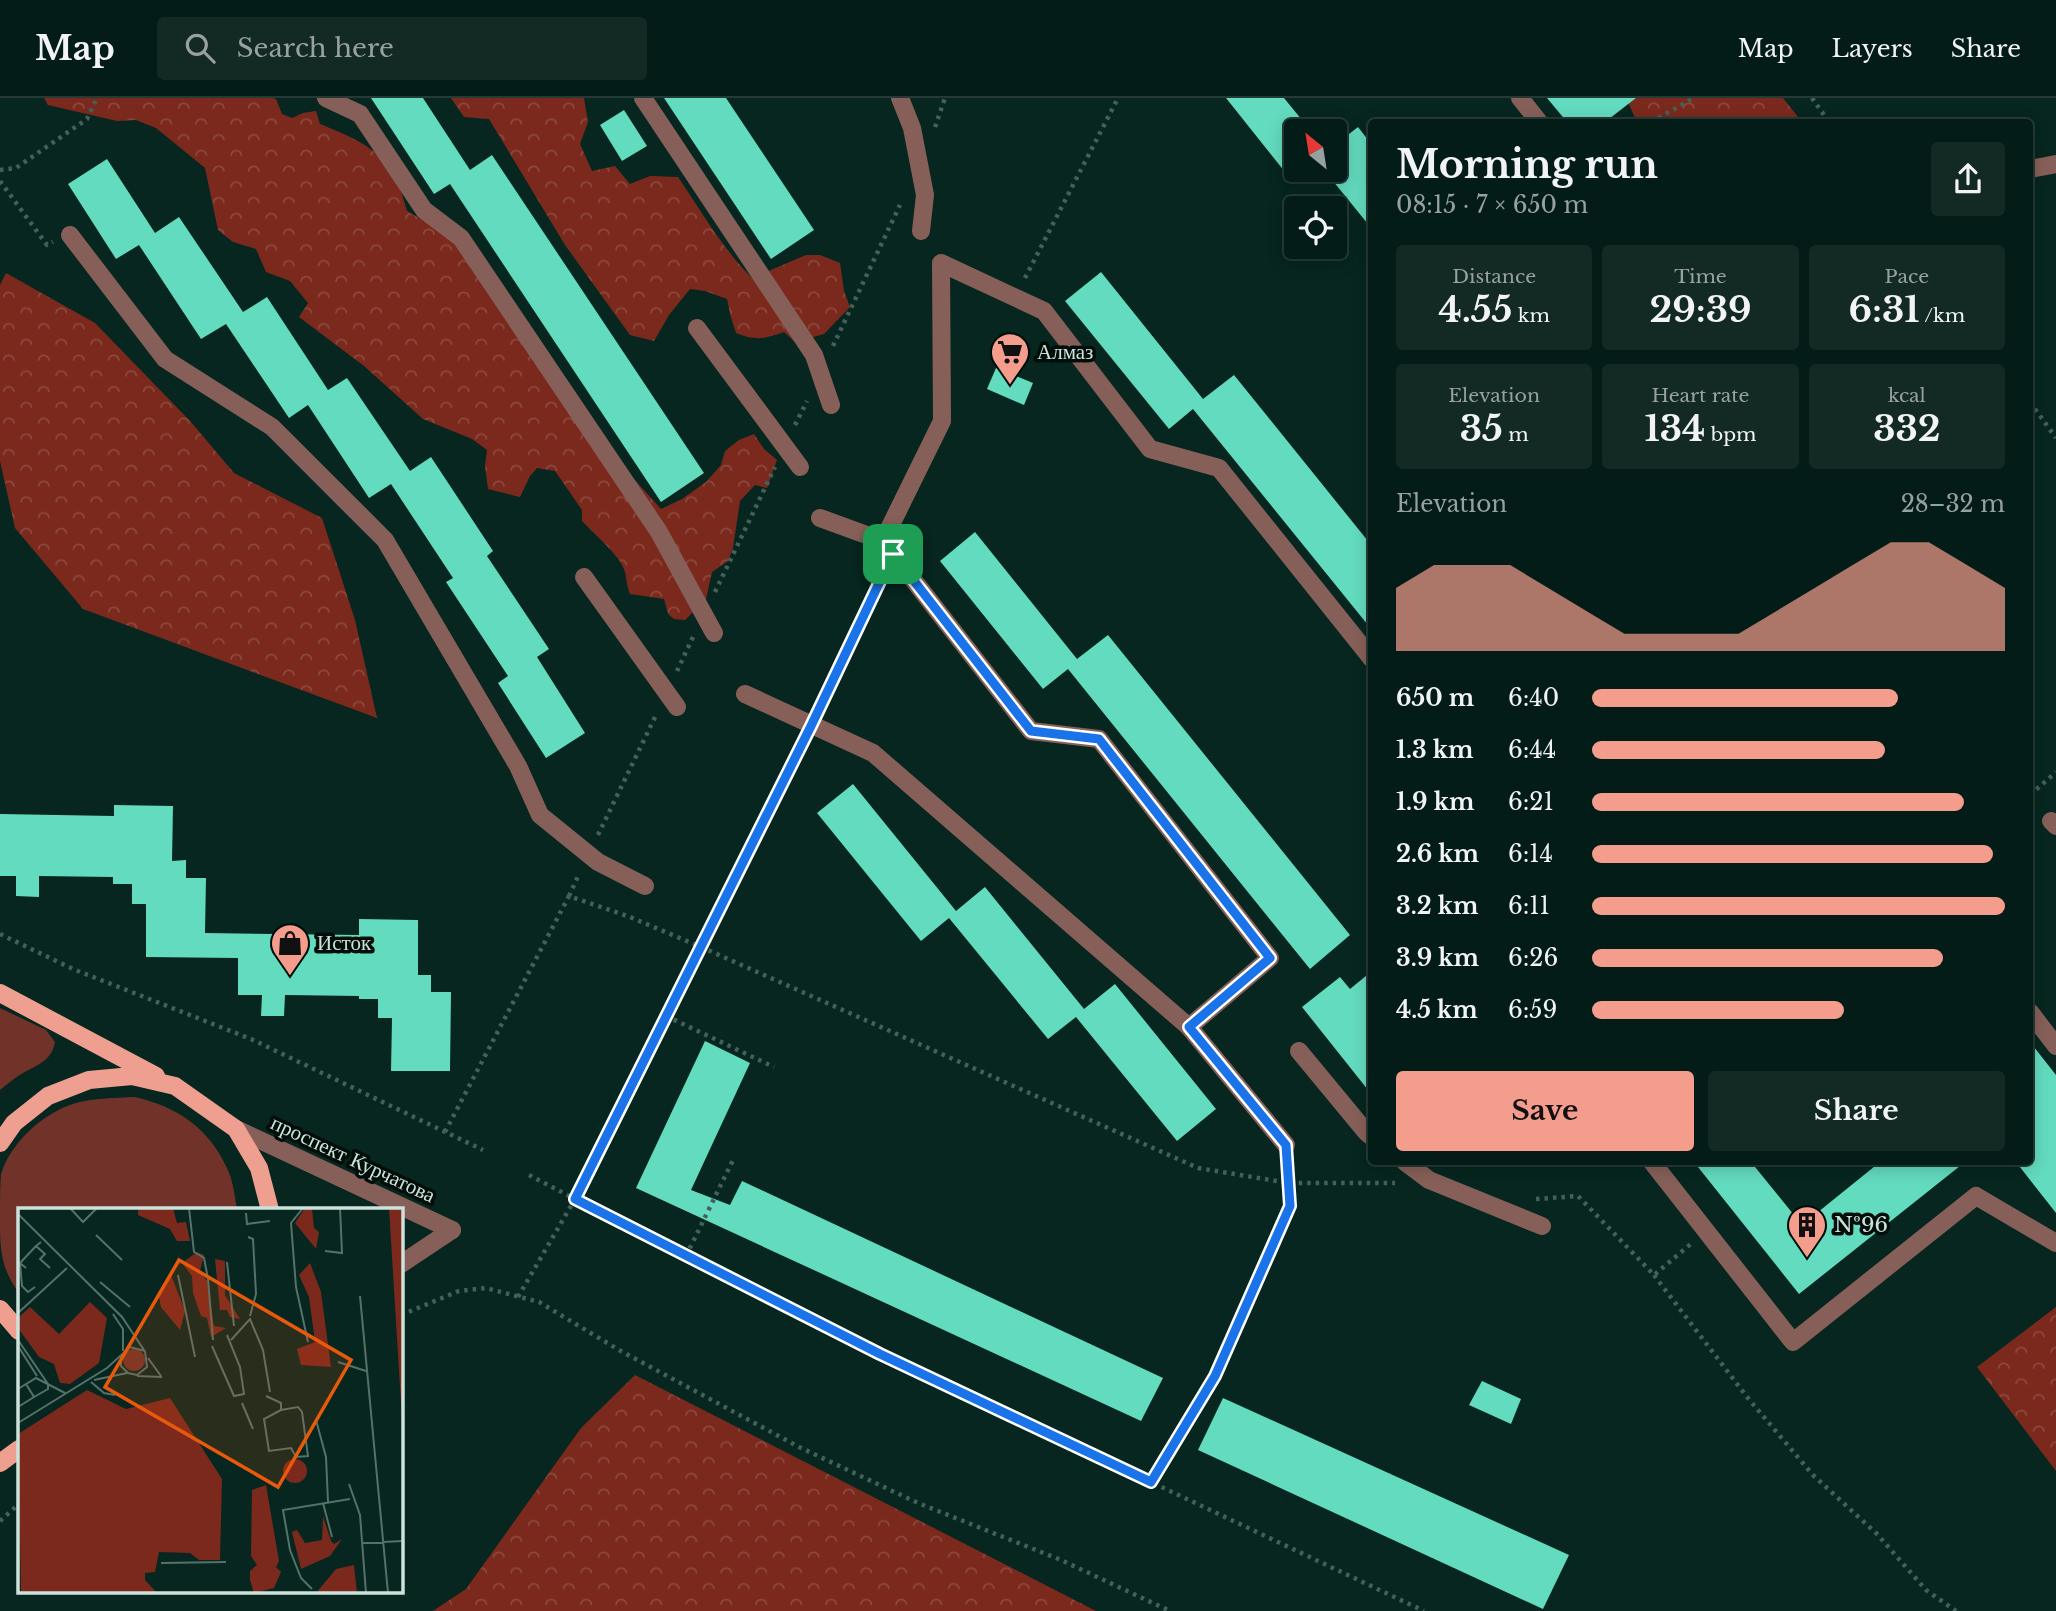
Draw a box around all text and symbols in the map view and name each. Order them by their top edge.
search box [157,17,647,80]
text: Map [35,28,115,69]
icon: search [181,29,219,67]
text: Search here [237,32,394,64]
text: Map [1738,34,1794,63]
text: Layers [1832,34,1913,63]
text: Share [1951,34,2021,63]
north arrow [1284,119,1348,182]
map controls [1284,119,1347,259]
text: Morning run [1396,141,1658,188]
button: share [1931,142,2005,216]
text: 08:15 · 7 × 650 m [1396,191,1588,219]
button: locate [1284,196,1347,259]
text: Distance [1452,265,1536,288]
text: Time [1674,265,1727,288]
text: Pace [1885,265,1929,288]
text: 4.55 [1438,288,1512,331]
text: 29:39 [1649,288,1752,331]
text: 6:31 [1849,288,1920,331]
text: km [1512,304,1550,327]
text: /km [1920,304,1965,327]
supermarket icon: Алмаз [989,331,1031,386]
place label: Алмаз [1037,339,1093,365]
text: Elevation [1448,384,1540,407]
text: Heart rate [1652,384,1749,407]
text: kcal [1888,384,1926,407]
text: 35 [1460,407,1503,450]
text: 134 [1645,407,1705,450]
text: 332 [1873,407,1941,450]
text: m [1503,423,1529,446]
text: bpm [1705,423,1756,446]
text: Elevation [1396,490,1507,518]
text: 28–32 m [1901,490,2005,518]
pin [863,524,923,584]
icon: arrive [874,535,912,573]
text: 650 m [1396,684,1474,712]
text: 6:40 [1508,684,1559,712]
text: 1.3 km [1396,736,1474,764]
text: 6:44 [1508,736,1556,764]
text: 1.9 km [1396,788,1474,816]
text: 6:21 [1508,788,1554,816]
text: 2.6 km [1396,840,1479,868]
text: 6:14 [1508,840,1553,868]
text: 3.2 km [1396,892,1478,920]
text: 6:11 [1508,892,1550,920]
shop icon: Исток [269,922,311,977]
place label: Исток [317,930,372,956]
text: 3.9 km [1396,944,1479,972]
text: 6:26 [1508,944,1558,972]
text: 4.5 km [1396,996,1478,1024]
text: 6:59 [1508,996,1557,1024]
button: Save [1396,1071,1694,1151]
button: Share [1708,1071,2005,1151]
street label: проспект Курчатова [267,1110,440,1209]
building icon: №96 [1786,1204,1828,1259]
inset map [18,1208,402,1594]
place label: №96 [1834,1212,1888,1238]

